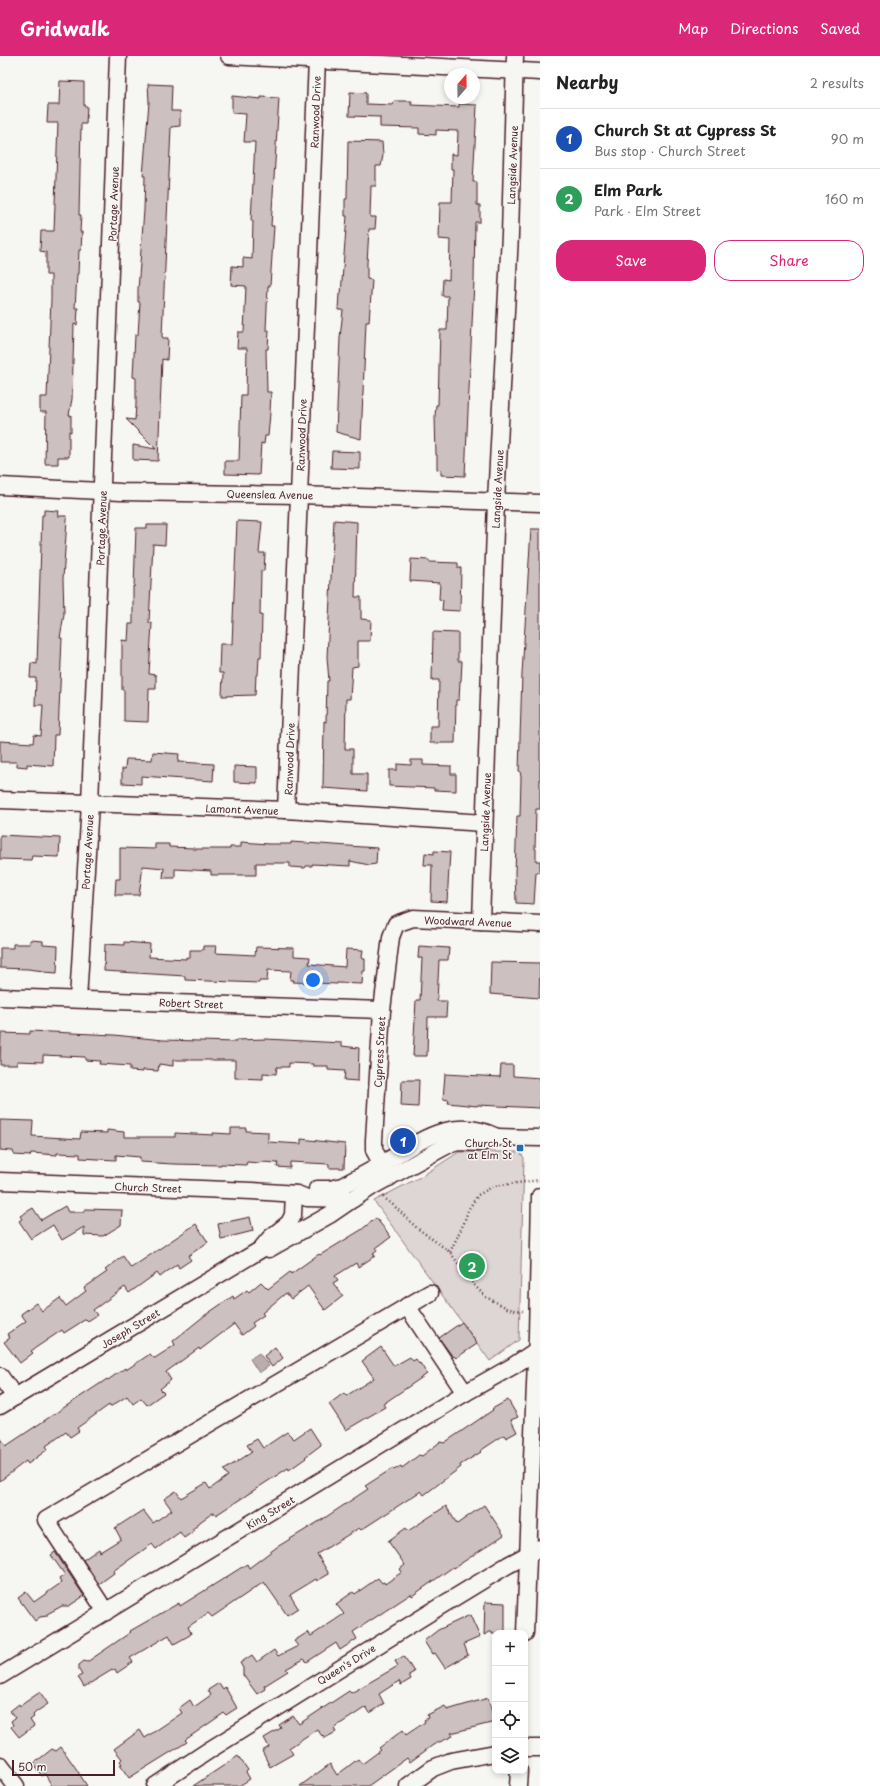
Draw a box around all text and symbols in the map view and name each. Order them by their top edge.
text: Gridwalk [20,14,110,42]
text: Map [678,18,708,39]
text: Directions [730,18,798,39]
text: Saved [820,18,860,39]
north arrow [444,68,480,104]
text: Nearby [556,69,618,95]
text: 2 results [810,73,864,92]
street label: Ranwood Drive [306,75,324,149]
text: Church St at Cypress St [594,118,776,141]
street label: Langside Avenue [503,125,521,205]
text: 1 [566,129,572,148]
text: 90 m [831,129,864,148]
text: Bus stop · Church Street [594,141,746,160]
street label: Portage Avenue [104,166,122,242]
text: Elm Park [594,178,663,201]
text: 2 [564,189,574,208]
text: 160 m [825,189,864,208]
text: Park · Elm Street [594,201,701,220]
button: Save [556,240,706,281]
button: Share [714,240,864,281]
street label: Ranwood Drive [292,398,310,472]
street label: Langside Avenue [487,449,507,529]
street label: Queenslea Avenue [226,486,314,502]
street label: Portage Avenue [92,490,110,566]
street label: Ranwood Drive [280,722,298,796]
street label: Langside Avenue [476,772,494,852]
street label: Lamont Avenue [205,800,279,818]
street label: Portage Avenue [78,813,96,890]
street label: Woodward Avenue [424,912,513,930]
your location [303,970,323,990]
street label: Robert Street [159,994,223,1012]
street label: Cypress Street [370,1016,388,1088]
pin: 1 [390,1126,416,1156]
place label: Church St at Elm St [464,1135,512,1162]
marker: Church St at Elm St [515,1143,525,1153]
street label: Church Street [114,1178,182,1196]
pin: 2 [459,1251,485,1281]
street label: Joseph Street [98,1304,162,1351]
street label: King Street [243,1492,297,1532]
map controls [492,1630,528,1774]
button: + [492,1630,528,1666]
street label: Queen's Drive [314,1640,378,1688]
button: − [492,1666,528,1702]
button: locate [492,1702,528,1738]
button: layers [492,1738,528,1774]
scale bar [12,1758,115,1777]
text: 50 m [18,1758,47,1775]

